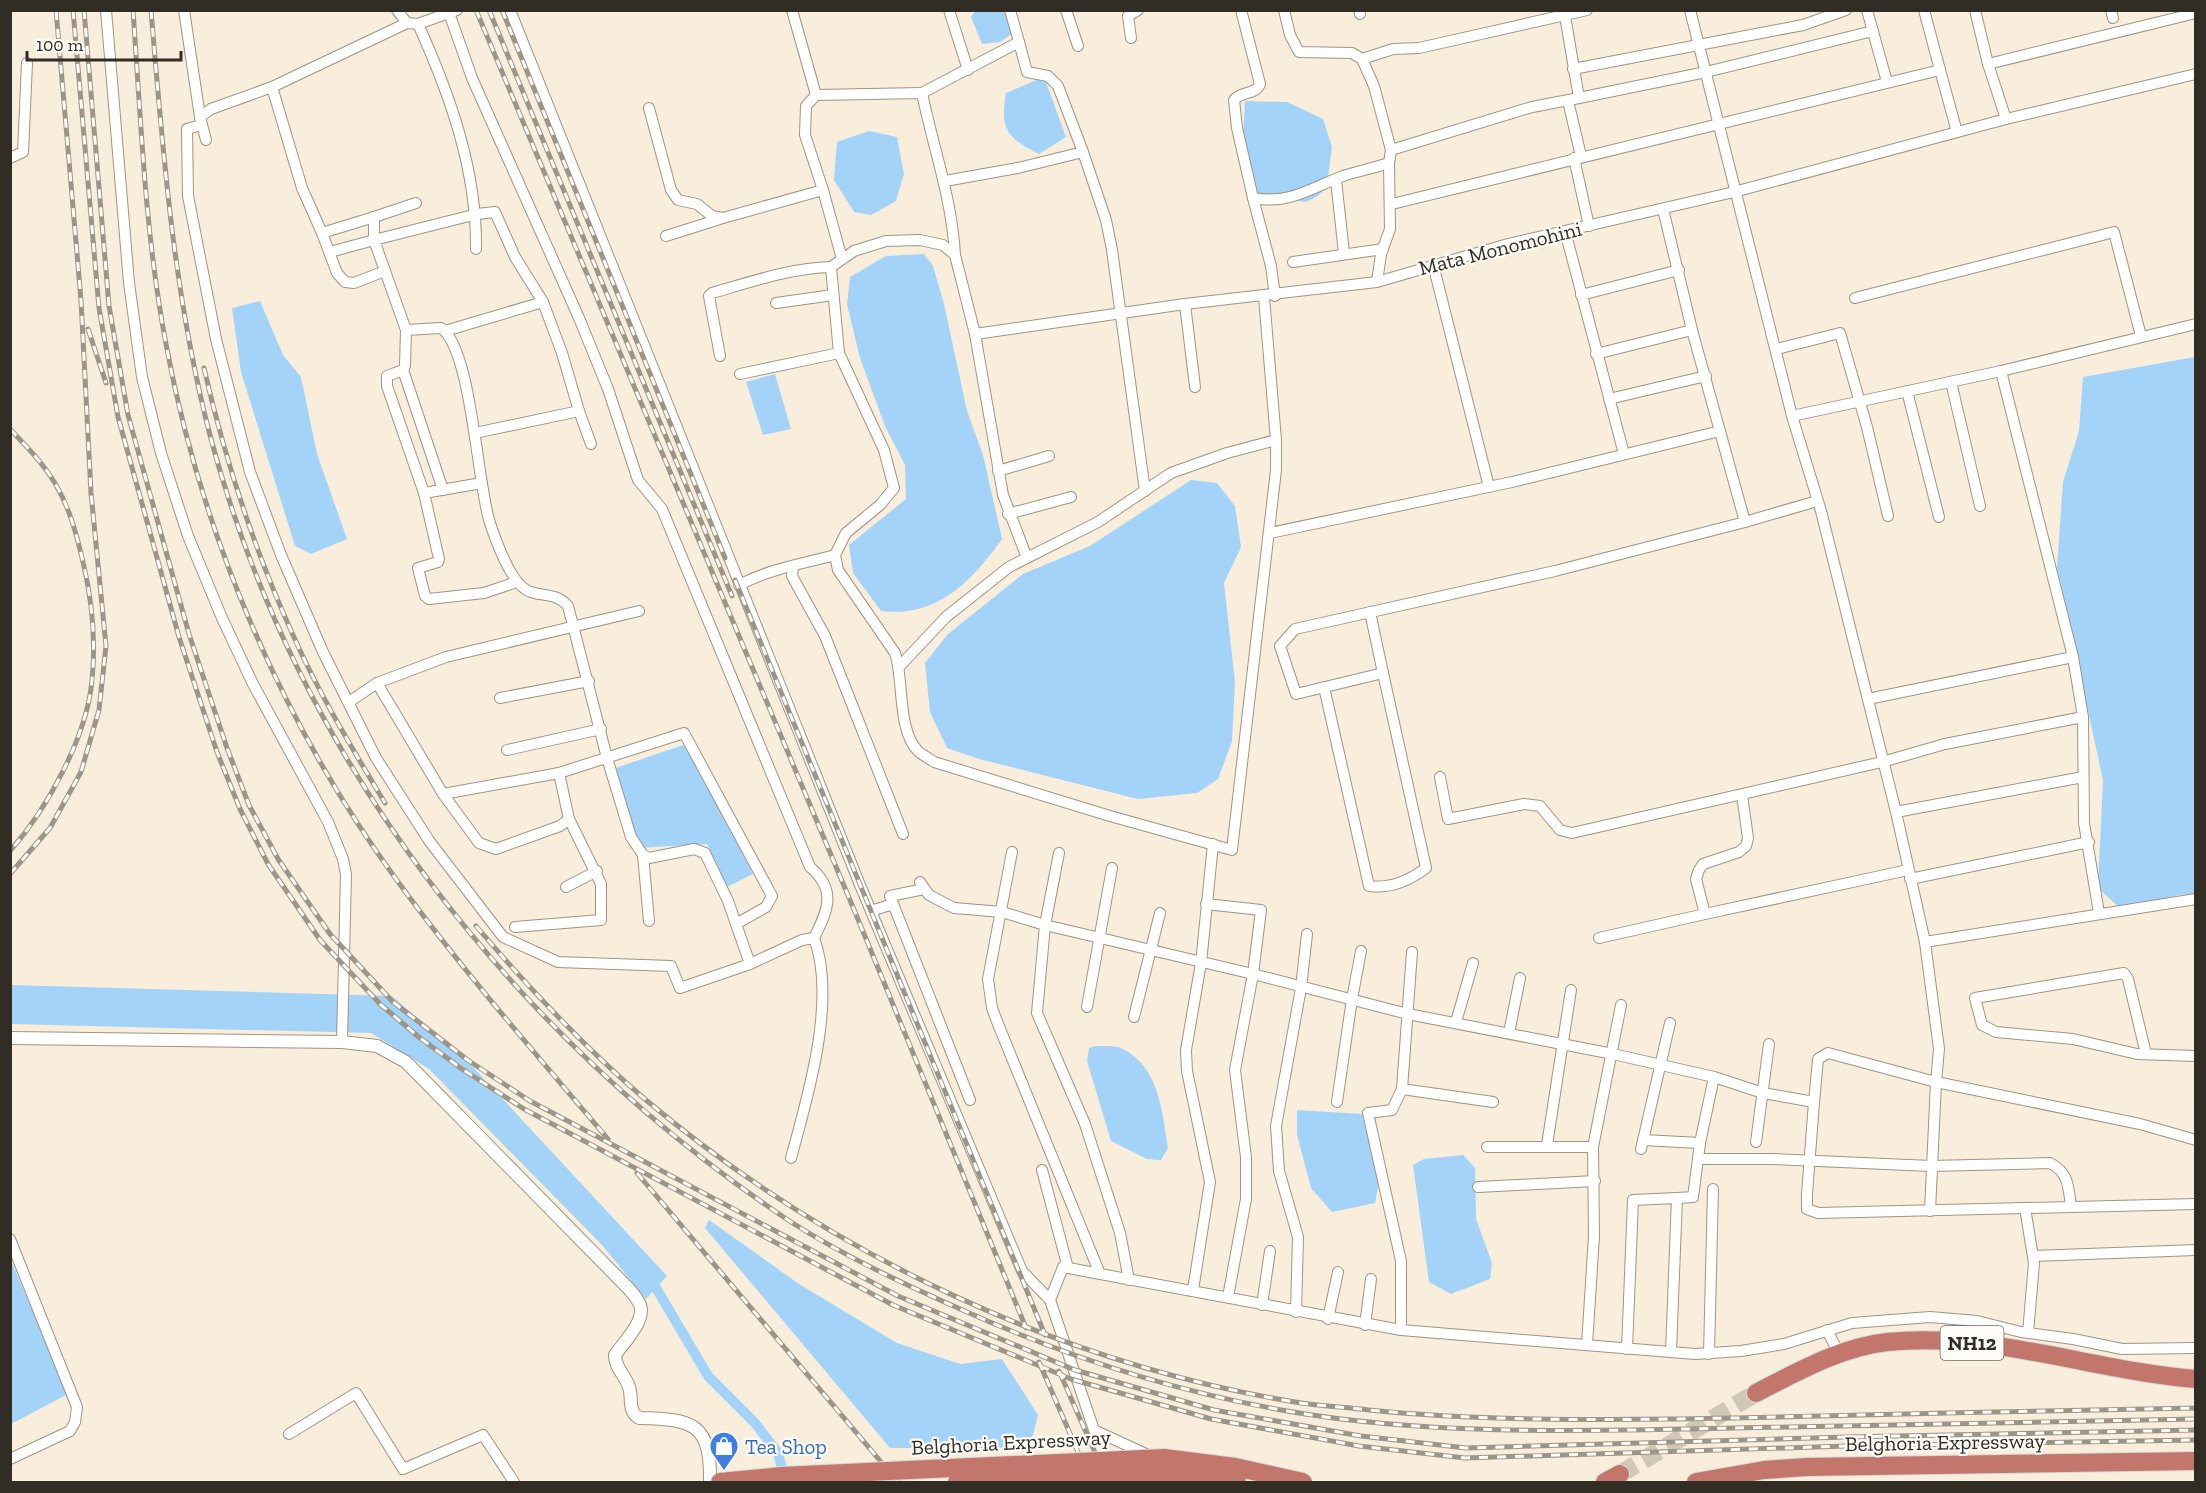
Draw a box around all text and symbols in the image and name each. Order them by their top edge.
scale bar [27,24,182,62]
text: 100 m [36,34,84,56]
street label: Mata Monomohini [1416,216,1584,280]
road number: NH12 [1940,1326,2004,1360]
street label: Belghoria Expressway [910,1424,1112,1460]
street label: Belghoria Expressway [1845,1428,2046,1456]
shop icon: Tea Shop [708,1430,740,1472]
place label: Tea Shop [745,1434,827,1459]

